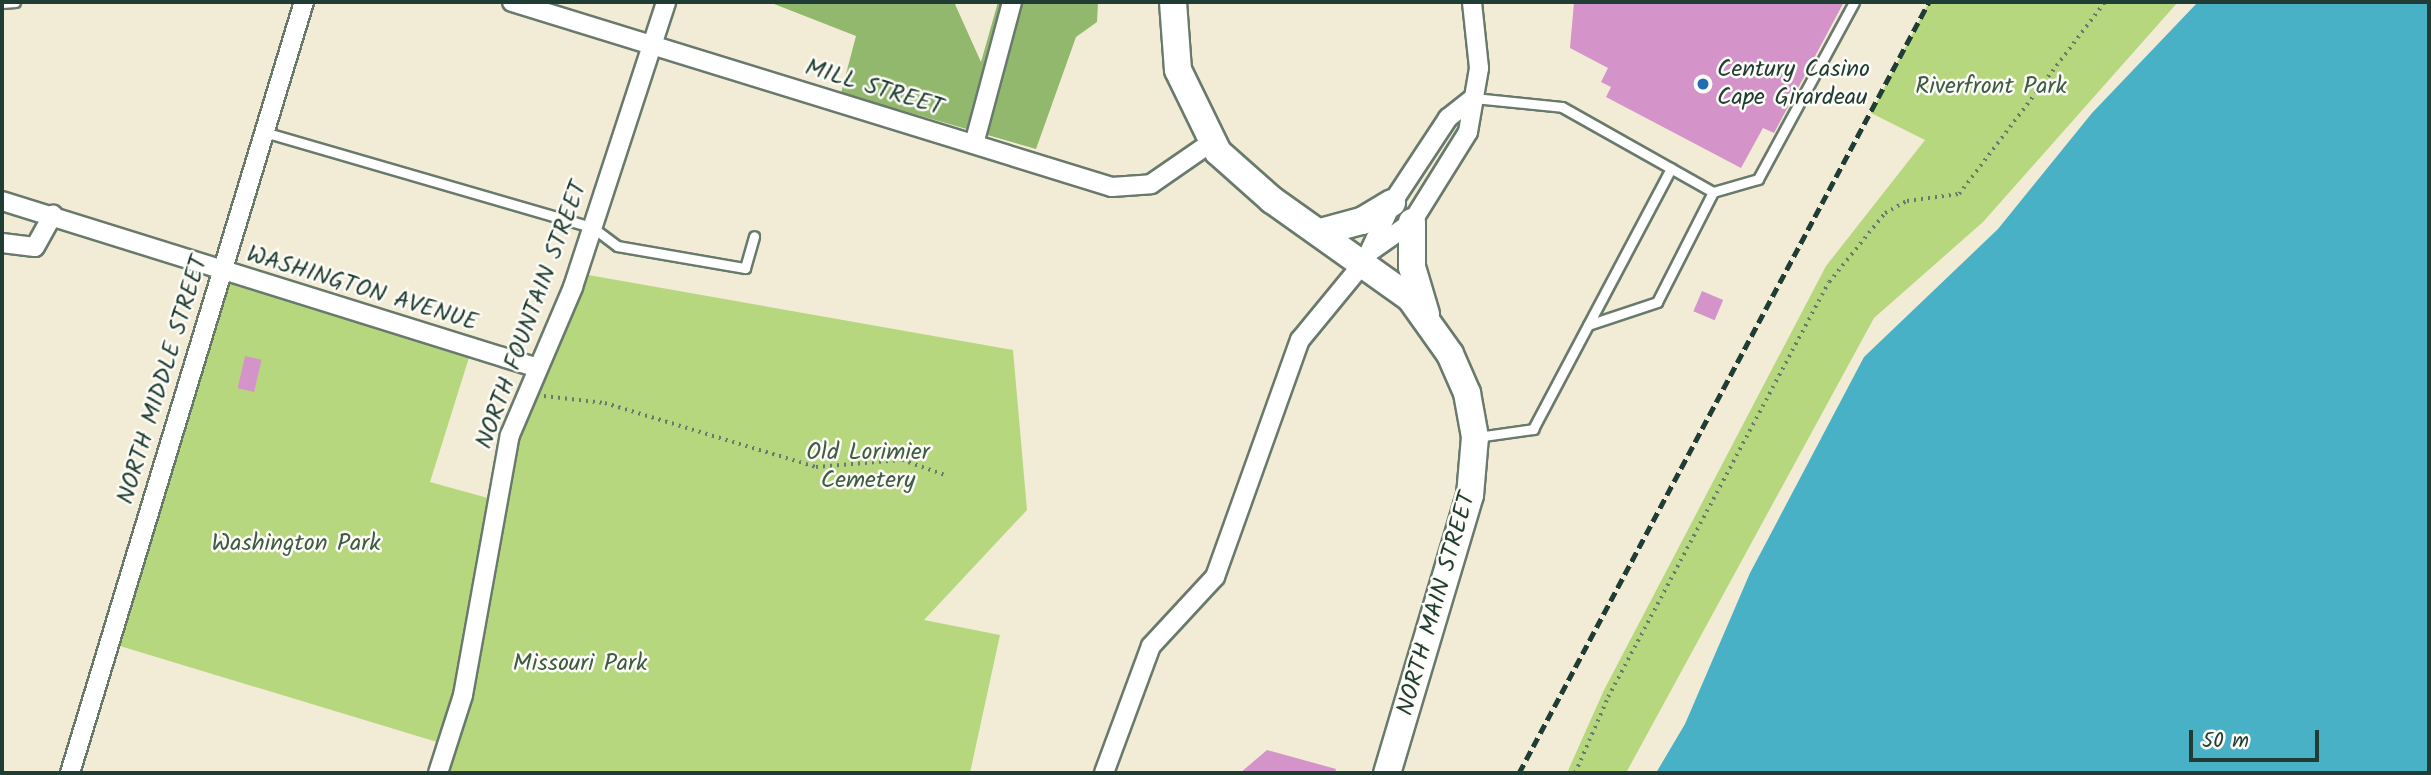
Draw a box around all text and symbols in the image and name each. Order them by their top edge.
street label: MILL STREET [802,53,946,123]
place label: Century Casino Cape Girardeau [1717,56,1870,112]
park label: Riverfront Park [1915,73,2067,101]
marker: Century Casino Cape Girardeau [1695,76,1711,92]
street label: NORTH FOUNTAIN STREET [470,177,594,453]
street label: WASHINGTON AVENUE [243,240,481,338]
street label: NORTH MIDDLE STREET [111,252,215,508]
park label: Old Lorimier Cemetery [806,439,930,495]
street label: NORTH MAIN STREET [1391,489,1483,719]
park label: Washington Park [211,530,381,558]
park label: Missouri Park [513,650,647,678]
scale bar [2193,716,2322,760]
text: 50 m [2202,725,2249,758]

